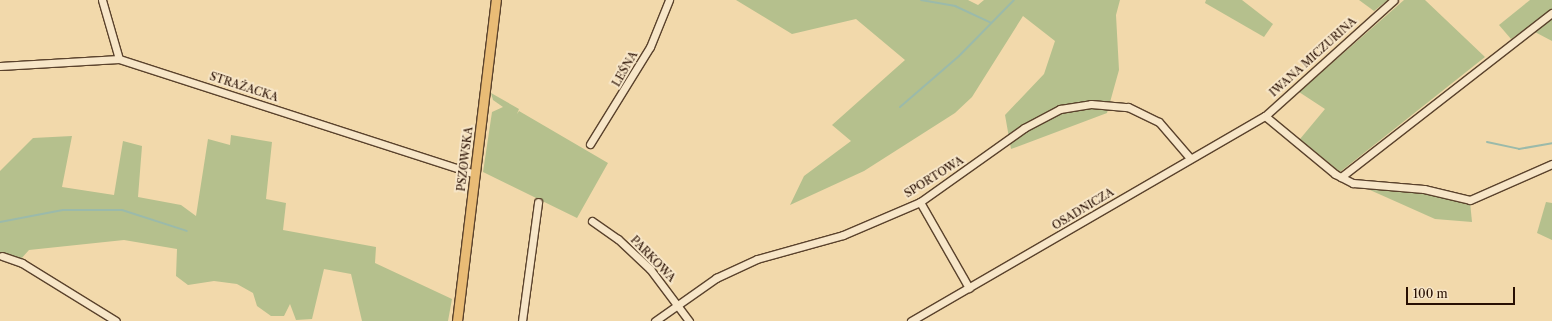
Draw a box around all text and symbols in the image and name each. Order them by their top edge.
street label: IWANA MICZURINA [1267,14,1359,100]
street label: LEŚNA [610,49,640,89]
street label: STRAŻACKA [208,70,280,104]
street label: PSZOWSKA [454,126,476,192]
street label: SPORTOWA [902,154,966,200]
street label: OSADNICZA [1050,185,1116,233]
street label: PARKOWA [628,233,678,285]
scale bar [1408,279,1517,305]
text: 100 m [1413,286,1448,301]

